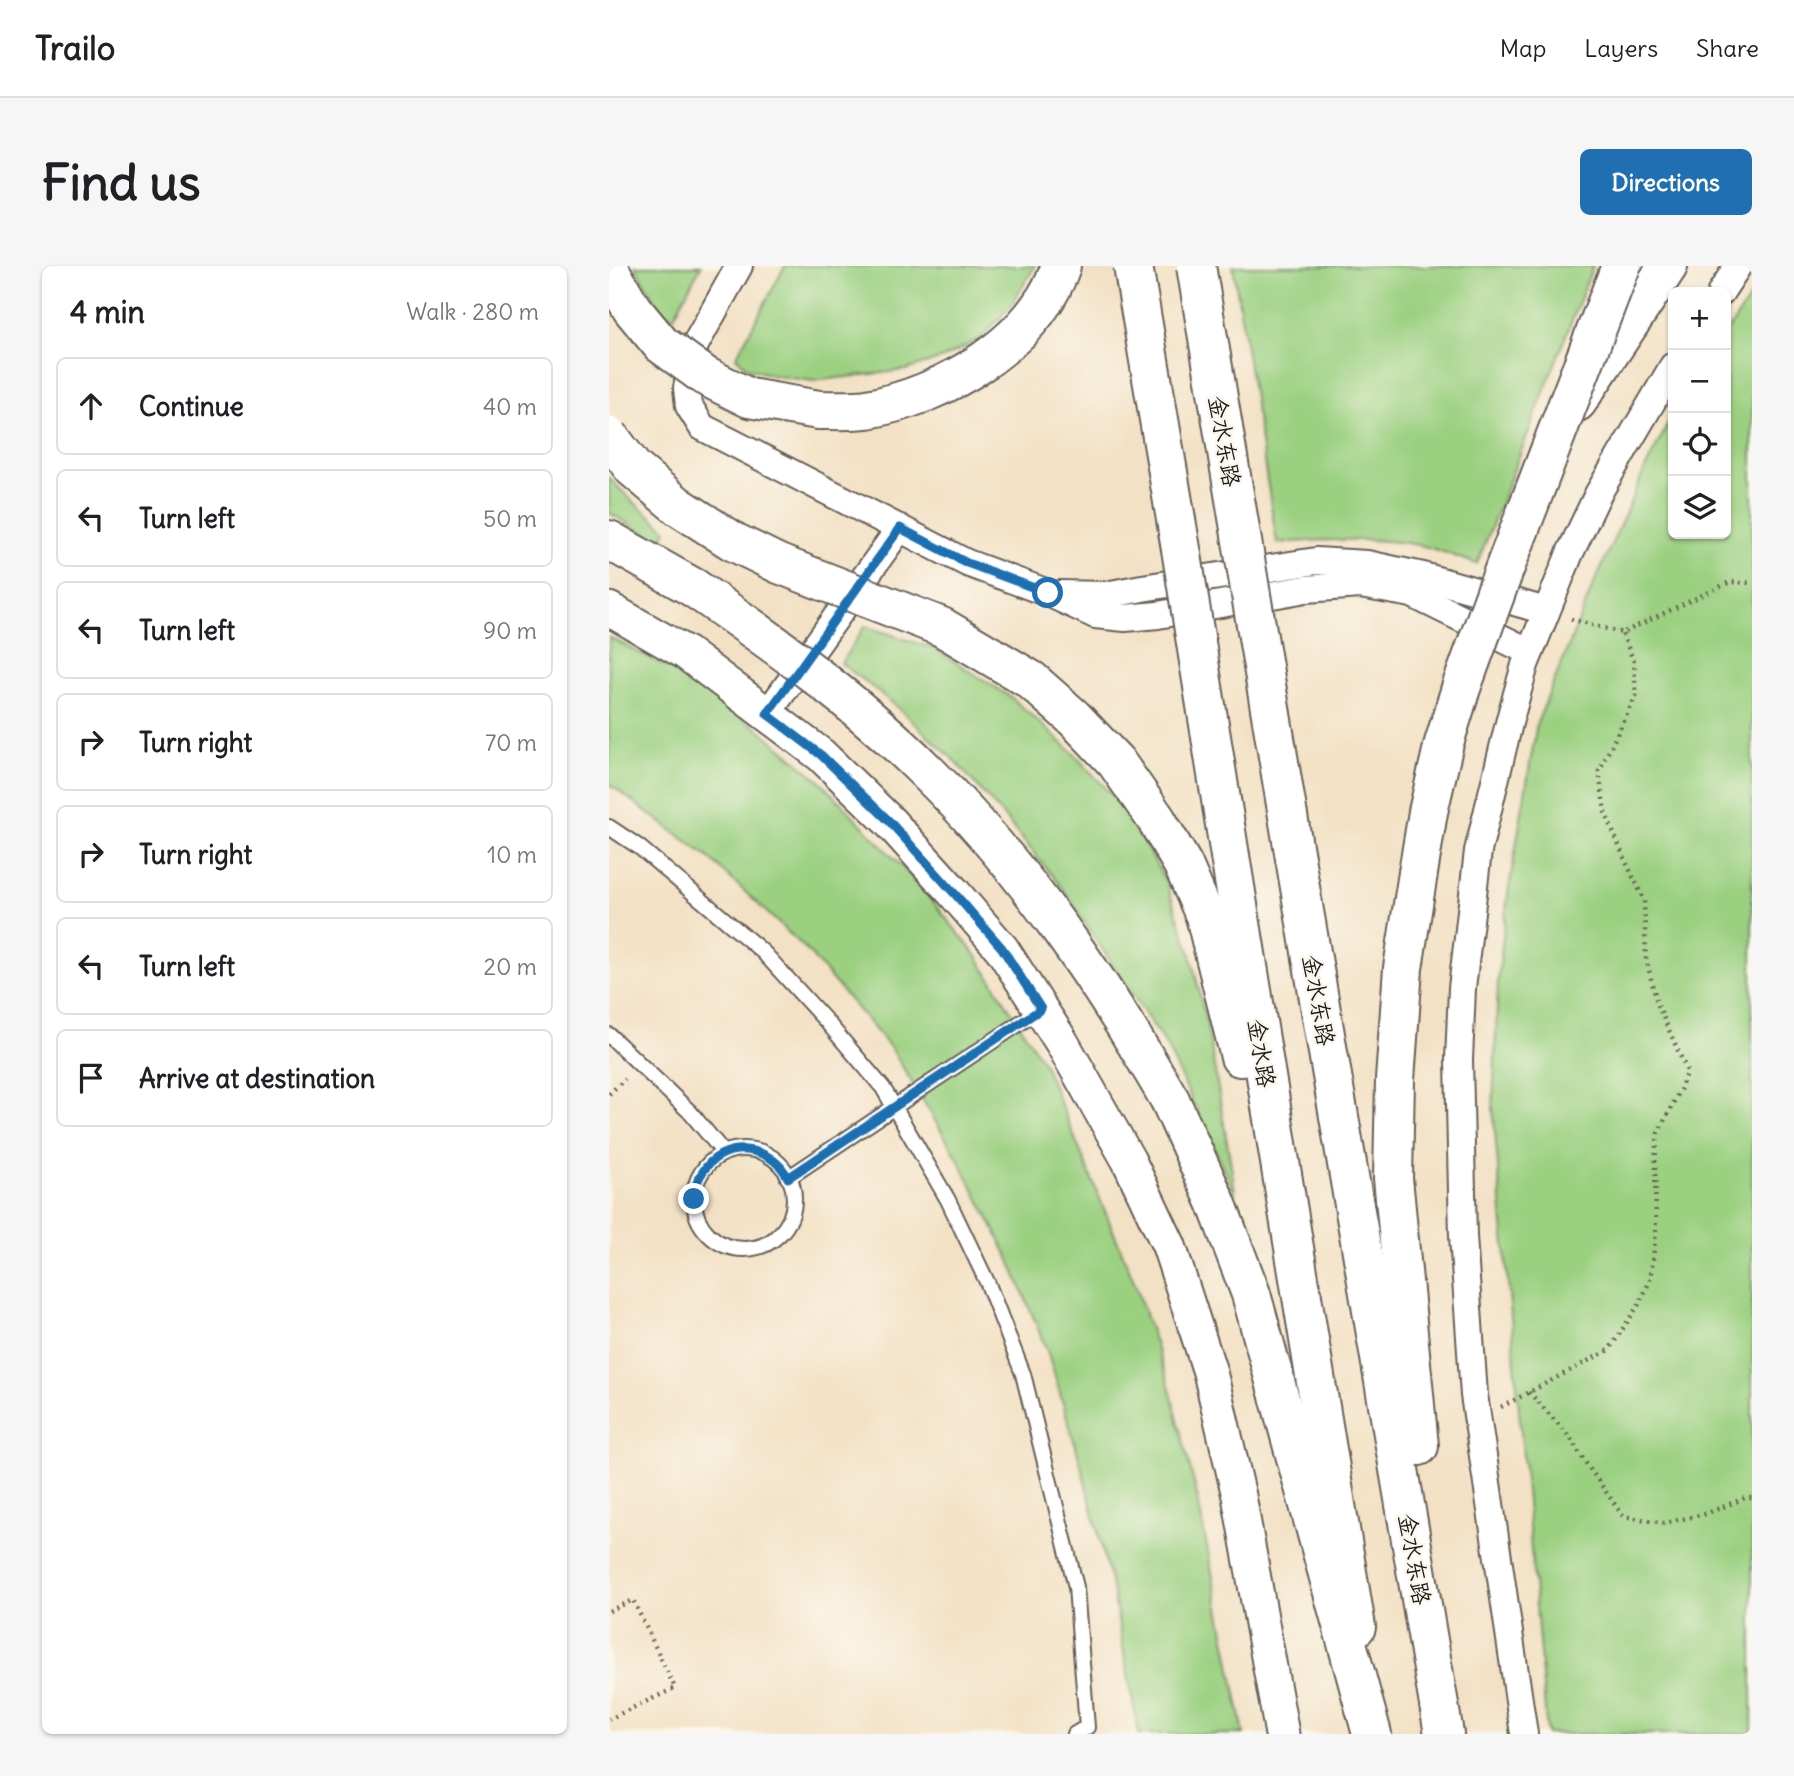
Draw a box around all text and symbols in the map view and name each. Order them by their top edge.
text: Trailo [35,27,115,69]
text: Map [1500,33,1546,63]
text: Layers [1584,33,1658,63]
text: Share [1696,33,1759,63]
button: Directions [1580,149,1752,215]
text: Find us [42,152,200,213]
map controls [1668,287,1731,539]
button: + [1668,287,1731,350]
text: 4 min [70,293,145,331]
text: Walk · 280 m [406,297,539,326]
button: − [1668,350,1731,413]
icon: ahead [72,387,110,425]
text: Continue [139,390,244,423]
text: 40 m [483,392,537,421]
street label: 金水东路 [1203,393,1247,489]
button: locate [1668,413,1731,476]
button: layers [1668,476,1731,539]
icon: left [72,499,110,537]
text: Turn left [139,502,235,535]
text: 50 m [483,504,537,533]
route start [1032,577,1063,608]
icon: left [72,611,110,649]
text: Turn left [139,614,235,647]
text: 90 m [483,616,537,645]
icon: right [72,723,110,761]
text: Turn right [139,726,252,759]
text: 70 m [485,728,537,757]
icon: right [72,835,110,873]
text: Turn right [139,838,252,871]
text: 10 m [487,840,537,869]
icon: left [72,947,110,985]
text: Turn left [139,950,235,983]
text: 20 m [484,952,537,981]
street label: 金水东路 [1297,952,1341,1048]
street label: 金水路 [1242,1017,1282,1089]
icon: arrive [72,1059,110,1097]
text: Arrive at destination [139,1062,375,1095]
route end [678,1183,709,1214]
street label: 金水东路 [1393,1511,1437,1607]

